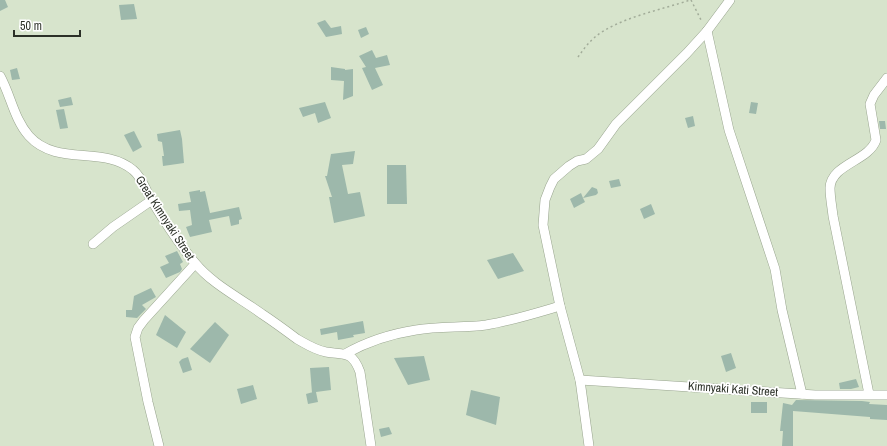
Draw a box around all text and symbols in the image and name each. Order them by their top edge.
scale bar [14,12,80,38]
text: 50 m [20,18,42,34]
street label: Great Kimnyaki Street [132,173,198,263]
street label: Kimnyaki Kati Street [687,378,779,400]

